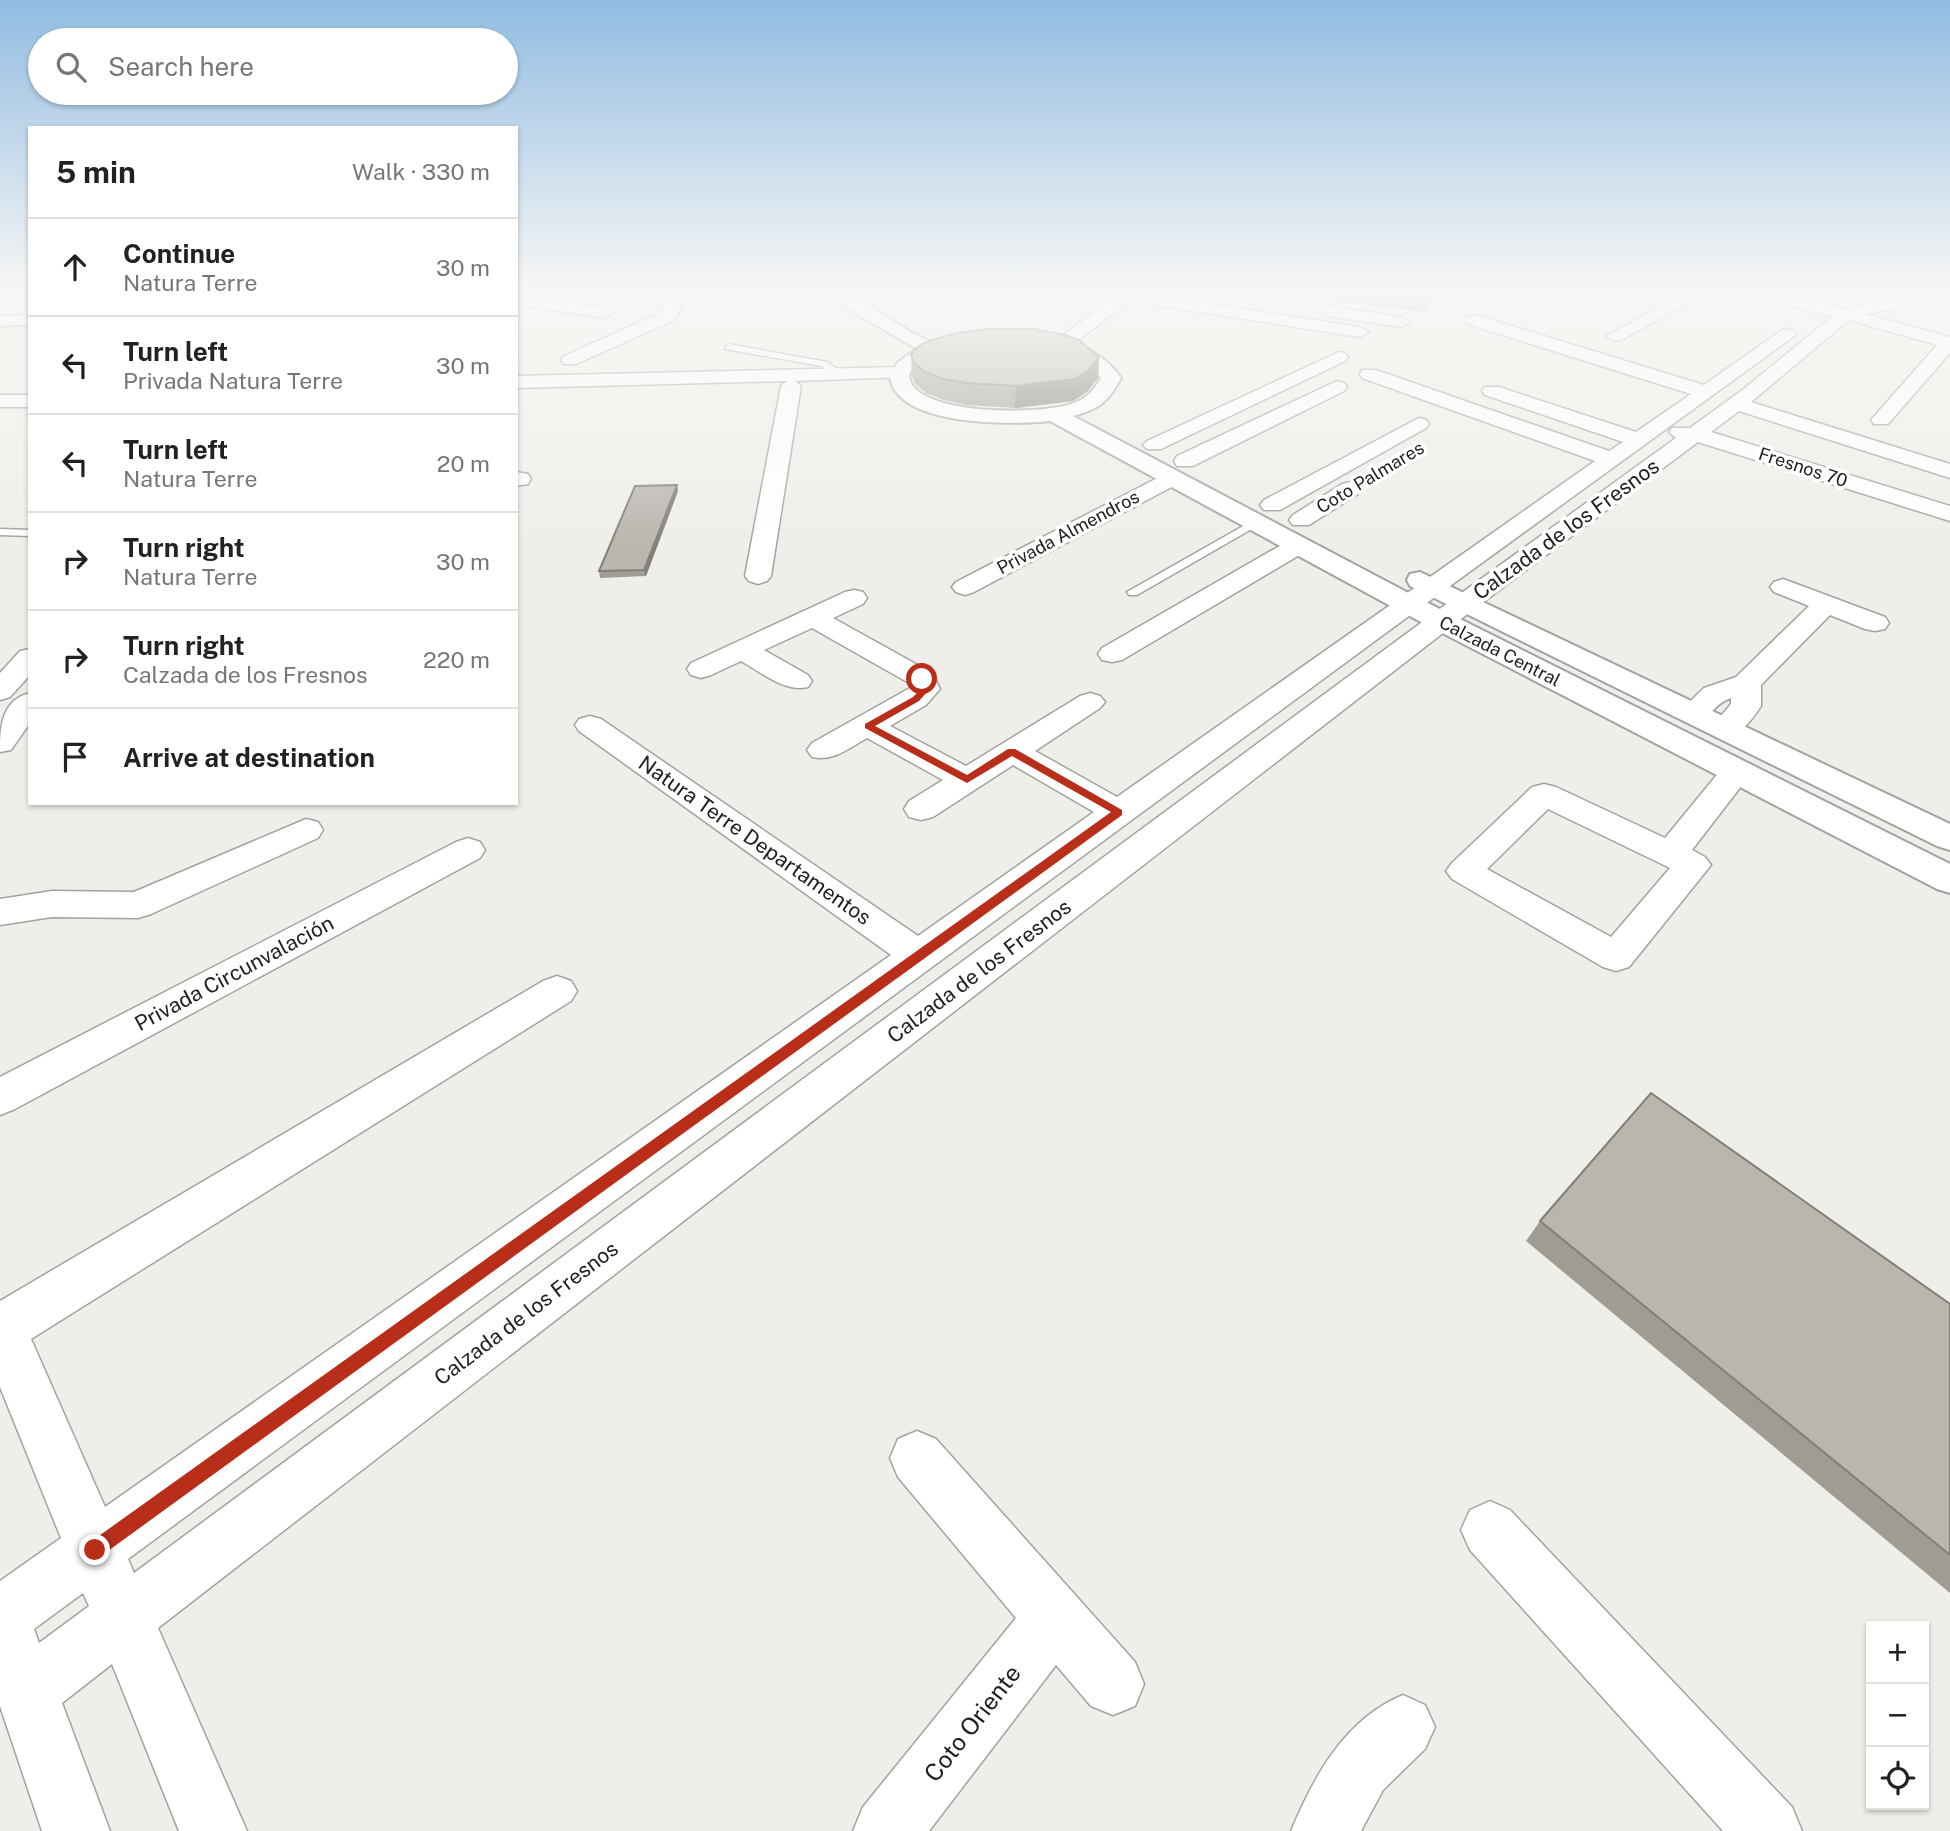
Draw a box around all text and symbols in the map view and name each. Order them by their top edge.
search box [28,28,518,105]
icon: search [52,48,90,86]
text: Search here [108,51,254,82]
text: 5 min [56,154,136,190]
text: Walk · 330 m [352,158,490,185]
text: Continue [123,238,235,269]
icon: ahead [56,248,94,286]
text: 30 m [436,254,490,281]
text: Natura Terre [123,269,258,296]
text: Turn left [123,336,228,367]
icon: left [56,346,94,384]
text: 30 m [436,352,490,379]
text: Privada Natura Terre [123,367,343,394]
text: Turn left [123,434,228,465]
street label: Coto Palmares [1312,437,1428,517]
street label: Fresnos 70 [1756,443,1850,491]
icon: left [56,444,94,482]
text: 20 m [437,450,490,477]
street label: Calzada de los Fresnos [1468,453,1664,605]
text: Natura Terre [123,465,258,492]
street label: Privada Almendros [993,486,1143,578]
text: Turn right [123,532,245,563]
icon: right [56,542,94,580]
text: 30 m [436,548,490,575]
text: Natura Terre [123,563,258,590]
street label: Calzada Central [1436,611,1564,691]
text: Turn right [123,630,245,661]
icon: right [56,640,94,678]
text: 220 m [423,646,490,673]
text: Calzada de los Fresnos [123,661,368,688]
route start [906,663,937,694]
icon: arrive [56,738,94,776]
text: Arrive at destination [123,742,375,773]
street label: Natura Terre Departamentos [634,750,876,930]
street label: Calzada de los Fresnos [882,894,1076,1048]
street label: Privada Circunvalación [130,910,338,1036]
street label: Calzada de los Fresnos [429,1236,623,1390]
route end [79,1534,110,1565]
map controls [1866,1621,1929,1810]
button: + [1866,1621,1929,1684]
street label: Coto Oriente [918,1659,1026,1787]
button: − [1866,1684,1929,1747]
button: locate [1866,1747,1929,1810]

